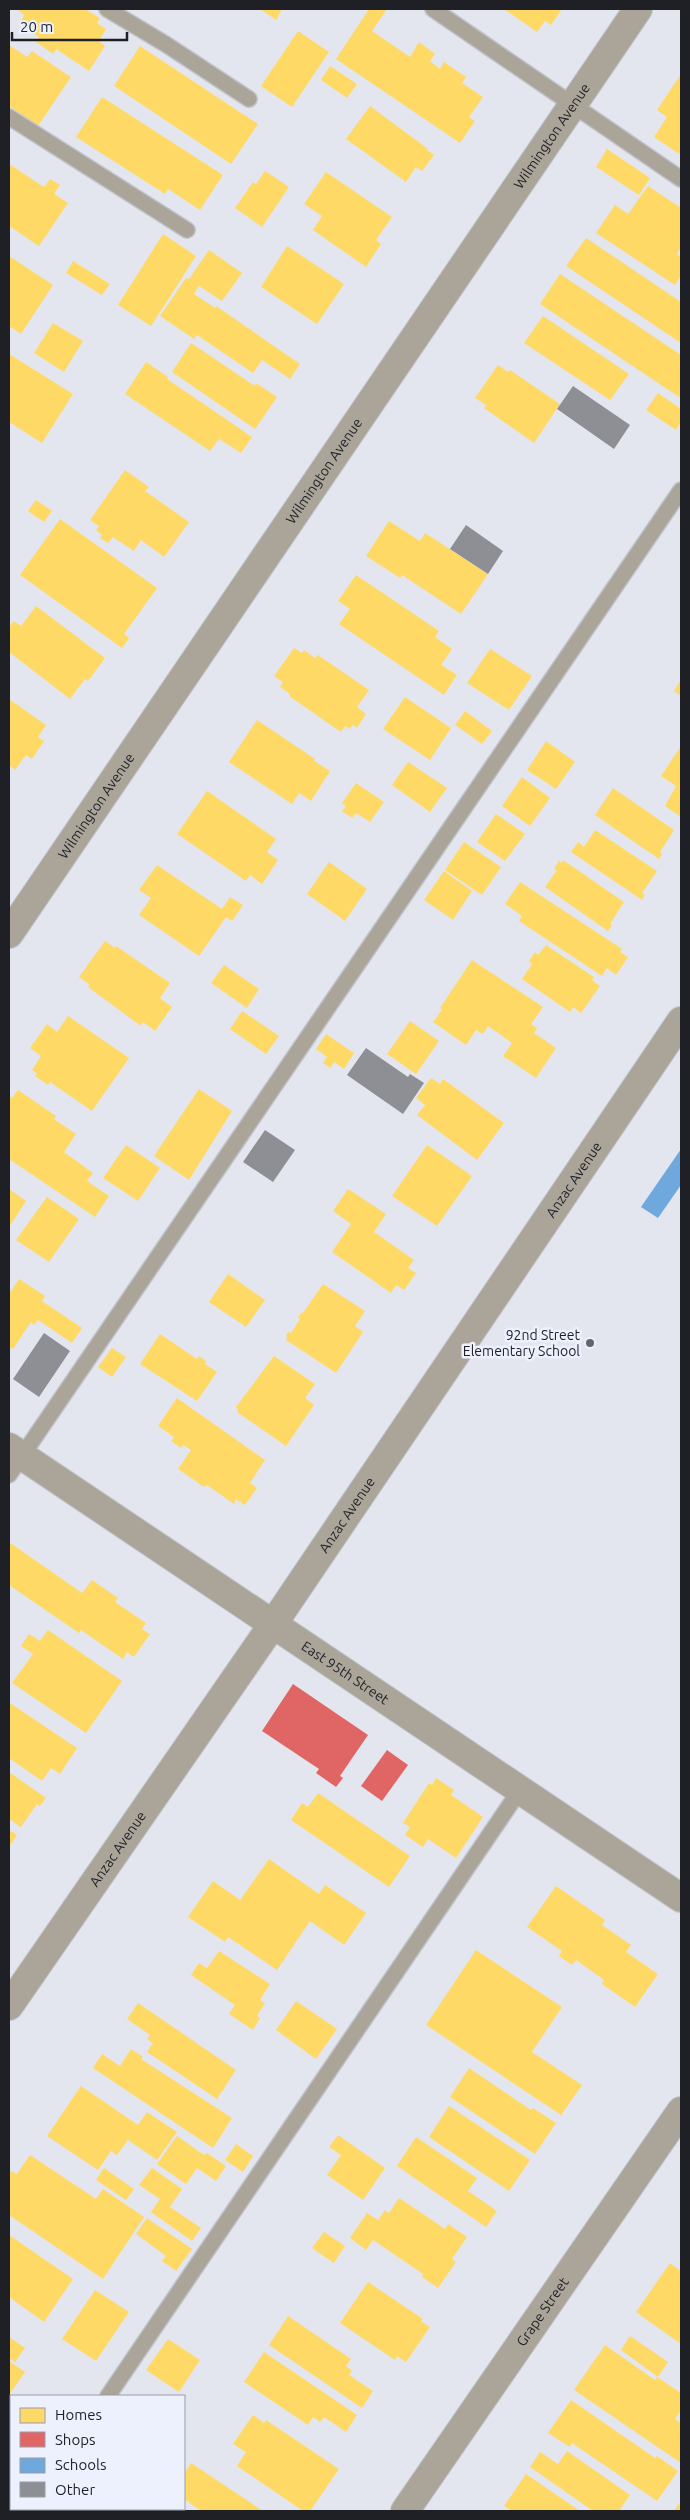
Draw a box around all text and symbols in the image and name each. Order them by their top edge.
scale bar [12,10,128,42]
text: 20 m [20,18,53,35]
street label: Wilmington Avenue [510,80,593,192]
street label: Wilmington Avenue [282,415,365,527]
street label: Wilmington Avenue [55,750,138,862]
street label: Anzac Avenue [543,1139,605,1220]
place label: 92nd Street Elementary School [463,1327,580,1359]
marker: 92nd Street Elementary School [584,1337,596,1349]
street label: Anzac Avenue [316,1474,378,1556]
street label: East 95th Street [299,1638,392,1708]
street label: Anzac Avenue [86,1808,149,1889]
street label: Grape Street [513,2274,572,2349]
legend [10,2395,185,2510]
text: Homes [55,2406,102,2423]
text: Shops [55,2431,96,2448]
text: Schools [55,2456,106,2473]
text: Other [55,2481,95,2498]

